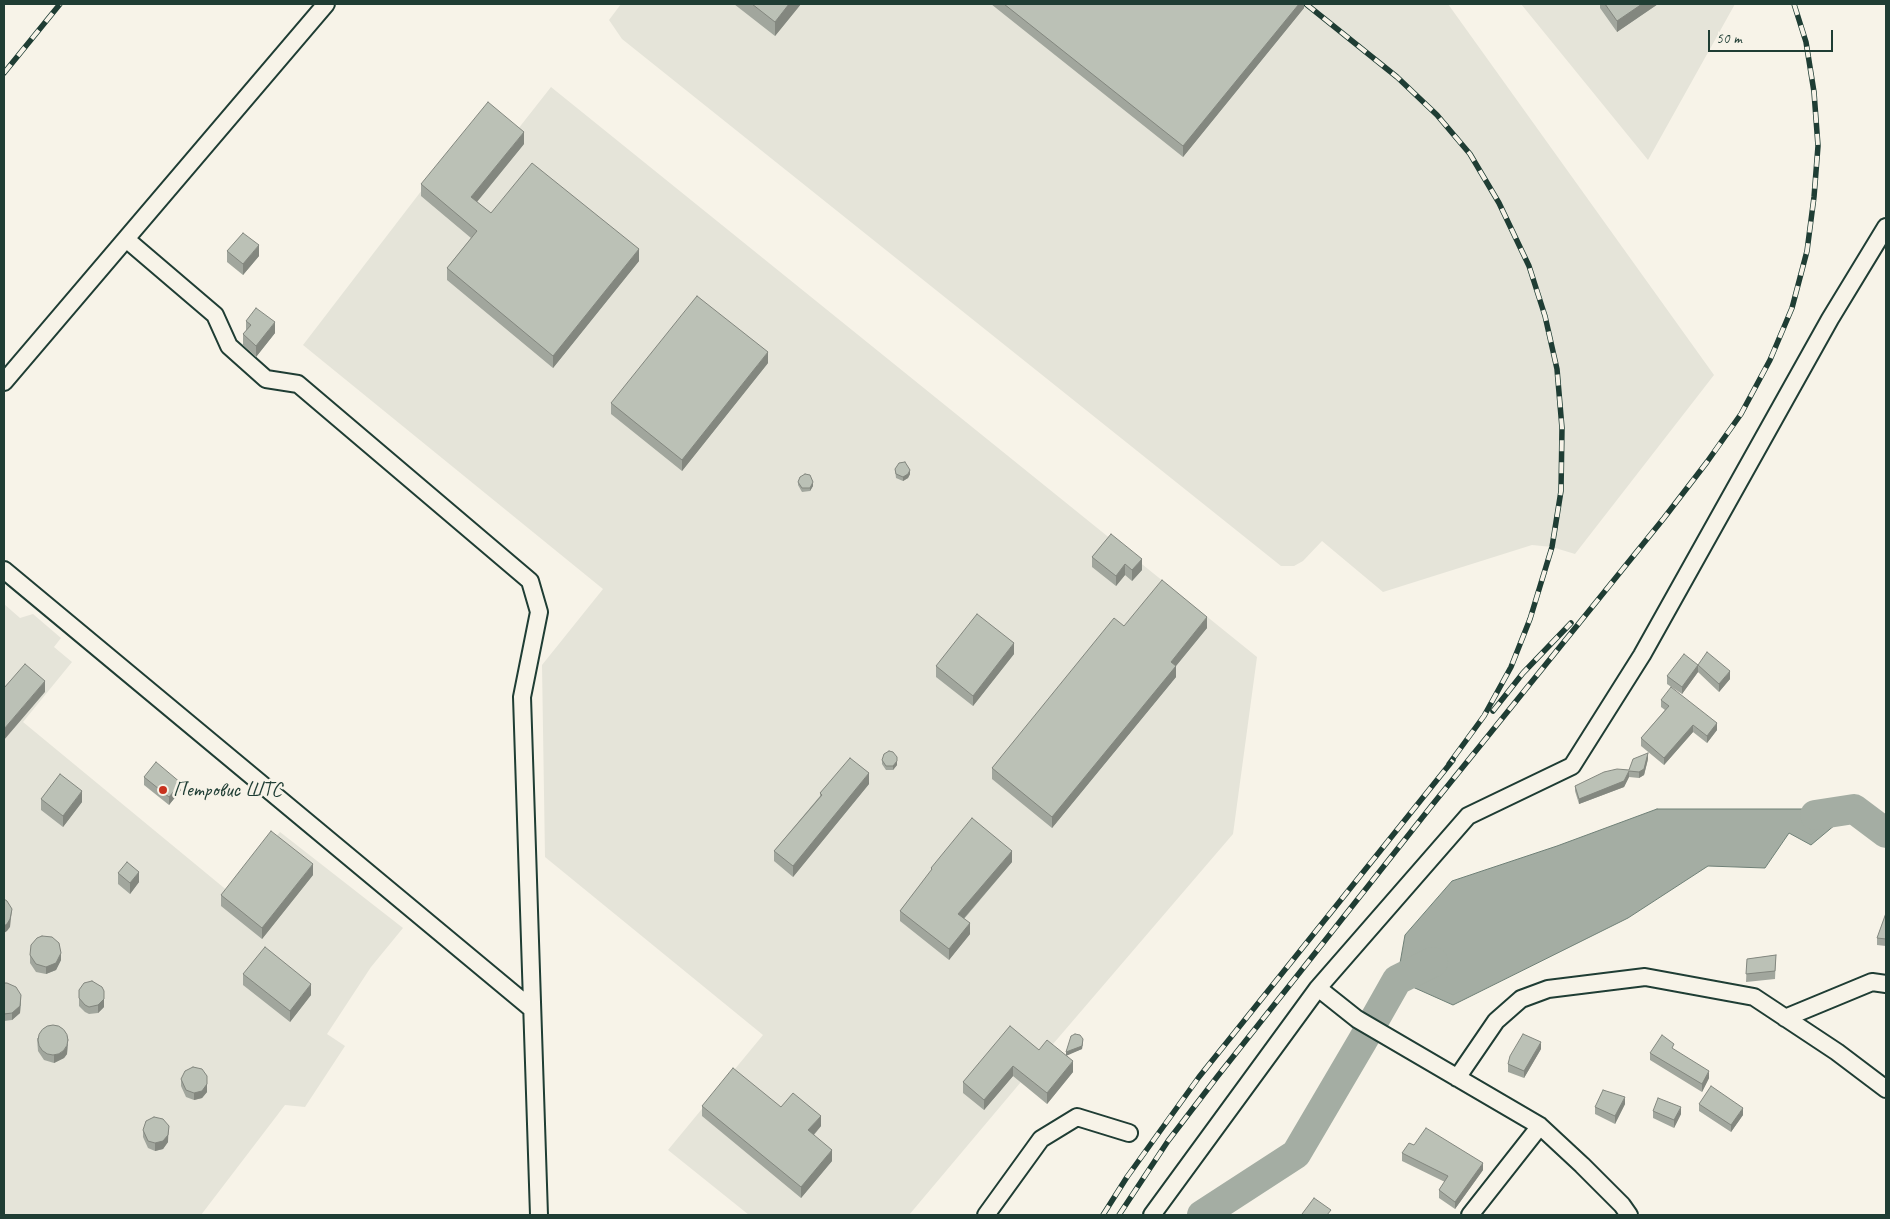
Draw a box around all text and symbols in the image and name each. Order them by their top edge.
scale bar [1710,20,1835,52]
text: 50 m [1716,29,1742,48]
place label: Петровис ШТС [173,777,282,803]
marker: Петровис ШТС [157,784,169,796]

